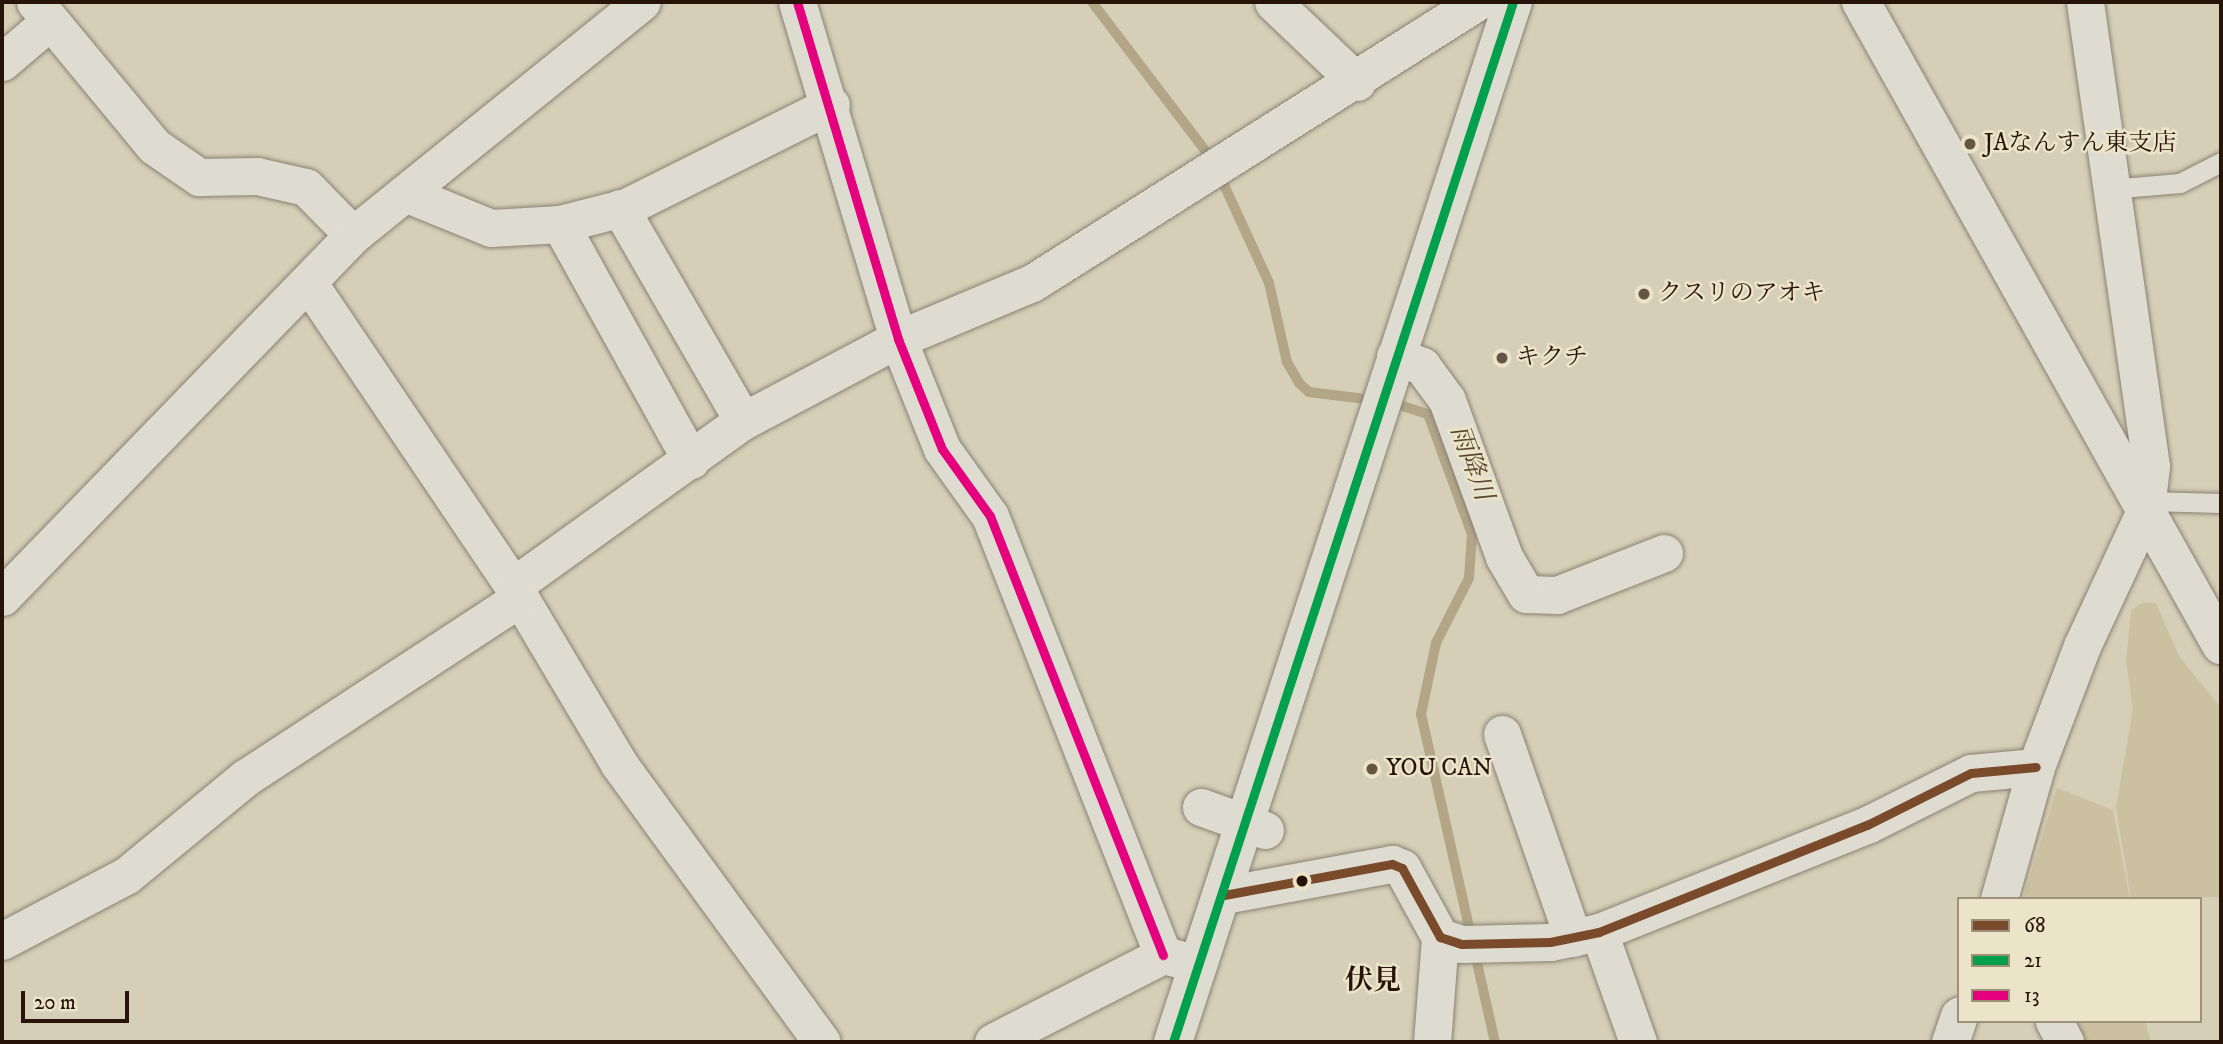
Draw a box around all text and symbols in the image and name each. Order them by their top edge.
place label: JAなんすん東支店 [1984,130,2177,158]
marker: JAなんすん東支店 [1962,136,1978,152]
place label: クスリのアオキ [1658,280,1826,308]
marker: クスリのアオキ [1636,286,1652,302]
place label: キクチ [1516,344,1588,372]
marker: キクチ [1494,350,1510,366]
water label: 雨降川 [1443,421,1499,505]
place label: YOU CAN [1386,755,1492,783]
marker: YOU CAN [1364,761,1380,777]
unlabelled marker [1295,874,1309,888]
legend [1957,897,2202,1023]
text: 68 [2024,913,2045,939]
text: 21 [2024,948,2042,974]
district label: 伏見 [1345,964,1401,998]
scale bar [24,978,133,1022]
text: 13 [2024,983,2040,1009]
text: 20 m [34,990,76,1016]

